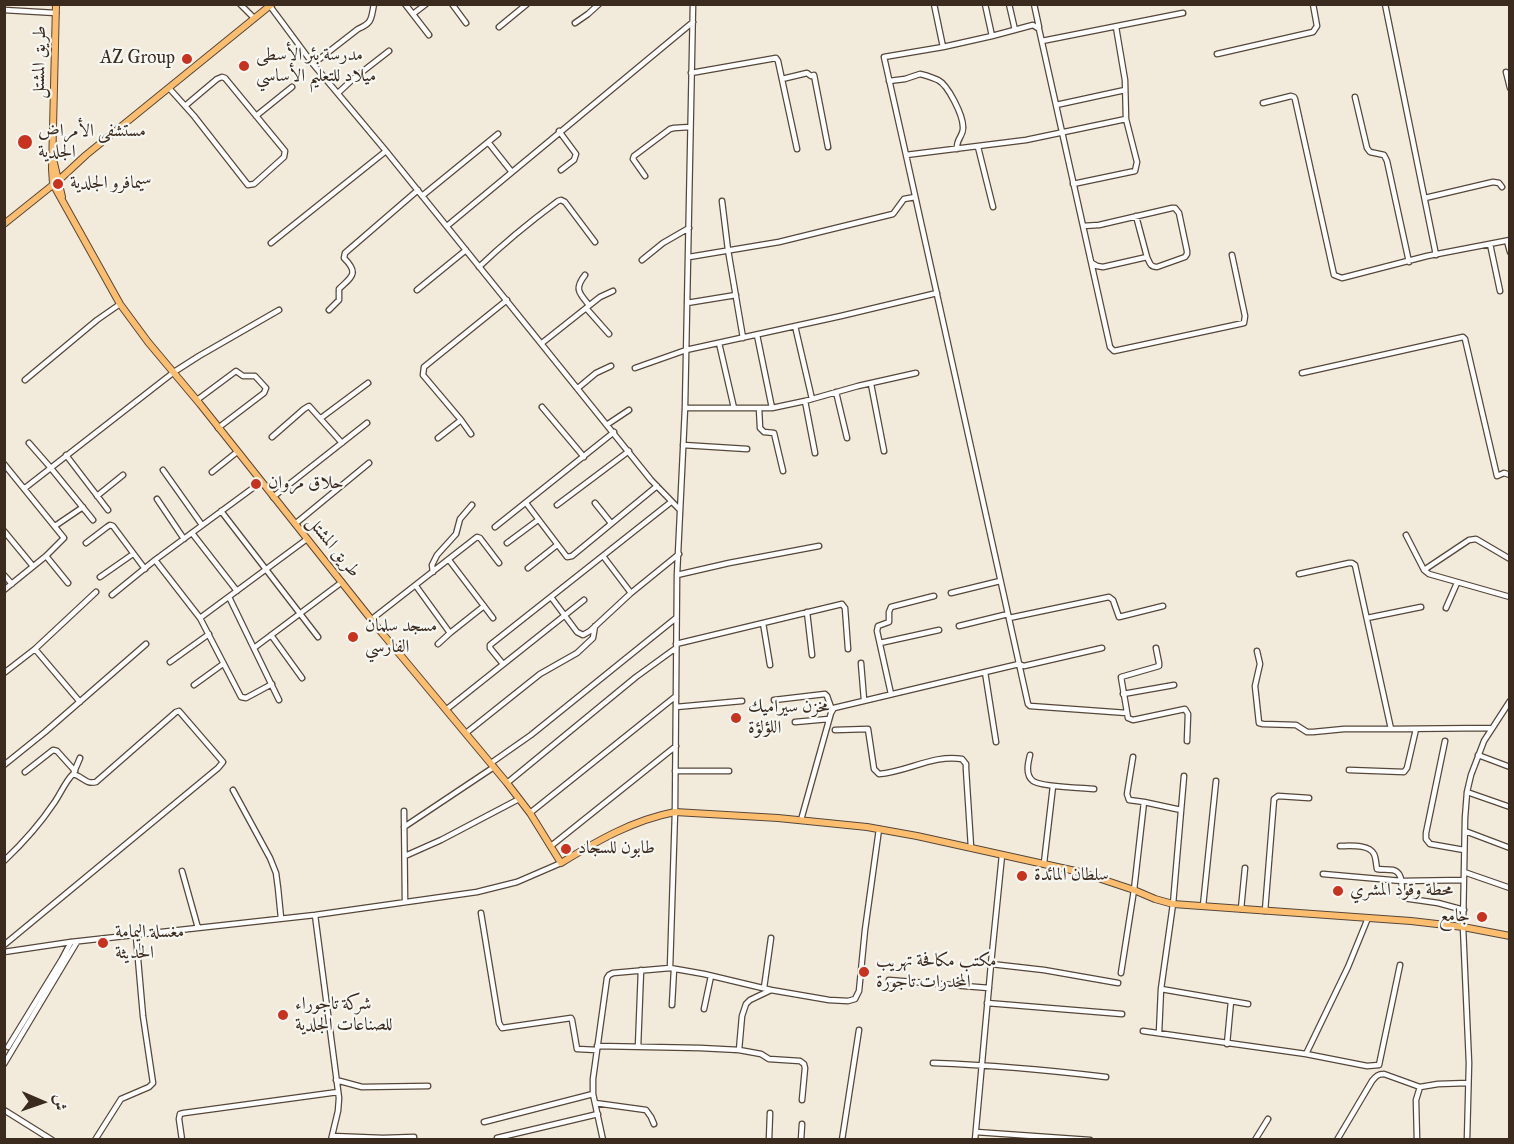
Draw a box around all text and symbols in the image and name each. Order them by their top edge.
street label: طريق المشتل [29,25,51,99]
place label: مدرسة بئر الأسطى ميلاد للتعليم الأساسي [256,45,376,88]
place label: AZ Group [100,48,175,70]
marker: AZ Group [180,52,194,66]
marker: مدرسة بئر الأسطى ميلاد للتعليم الأساسي [237,59,251,73]
place label: مستشفى الأمراض الجلدية [38,121,146,164]
marker: مستشفى الأمراض الجلدية [16,133,34,151]
place label: سيمافرو الجلدية [70,173,152,195]
marker: سيمافرو الجلدية [51,177,65,191]
place label: حلاق مروان [268,473,344,495]
marker: حلاق مروان [249,477,263,491]
street label: طريق المشتل [302,512,364,582]
place label: مسجد سلمان الفارسي [365,616,437,658]
marker: مسجد سلمان الفارسي [346,630,360,644]
place label: مخزن سيراميك اللؤلؤة [748,697,829,740]
marker: مخزن سيراميك اللؤلؤة [729,711,743,725]
place label: طابون للسجاد [578,838,655,860]
marker: طابون للسجاد [559,842,573,856]
place label: سلطان المائدة [1034,865,1109,887]
marker: سلطان المائدة [1015,869,1029,883]
place label: محطة وقود المشري [1350,880,1453,902]
marker: محطة وقود المشري [1331,884,1345,898]
place label: جامع [1439,906,1470,928]
marker: جامع [1475,910,1489,924]
place label: مغسلة اليمامة الحديثة [115,922,184,964]
marker: مغسلة اليمامة الحديثة [96,936,110,950]
place label: مكتب مكافحة تهريب المخدرات تاجورة [876,951,997,994]
marker: مكتب مكافحة تهريب المخدرات تاجورة [857,965,871,979]
place label: شركة تاجوراء للصناعات الجلدية [295,994,393,1036]
marker: شركة تاجوراء للصناعات الجلدية [276,1008,290,1022]
north arrow [12,1072,72,1132]
text: ش [51,1094,70,1111]

